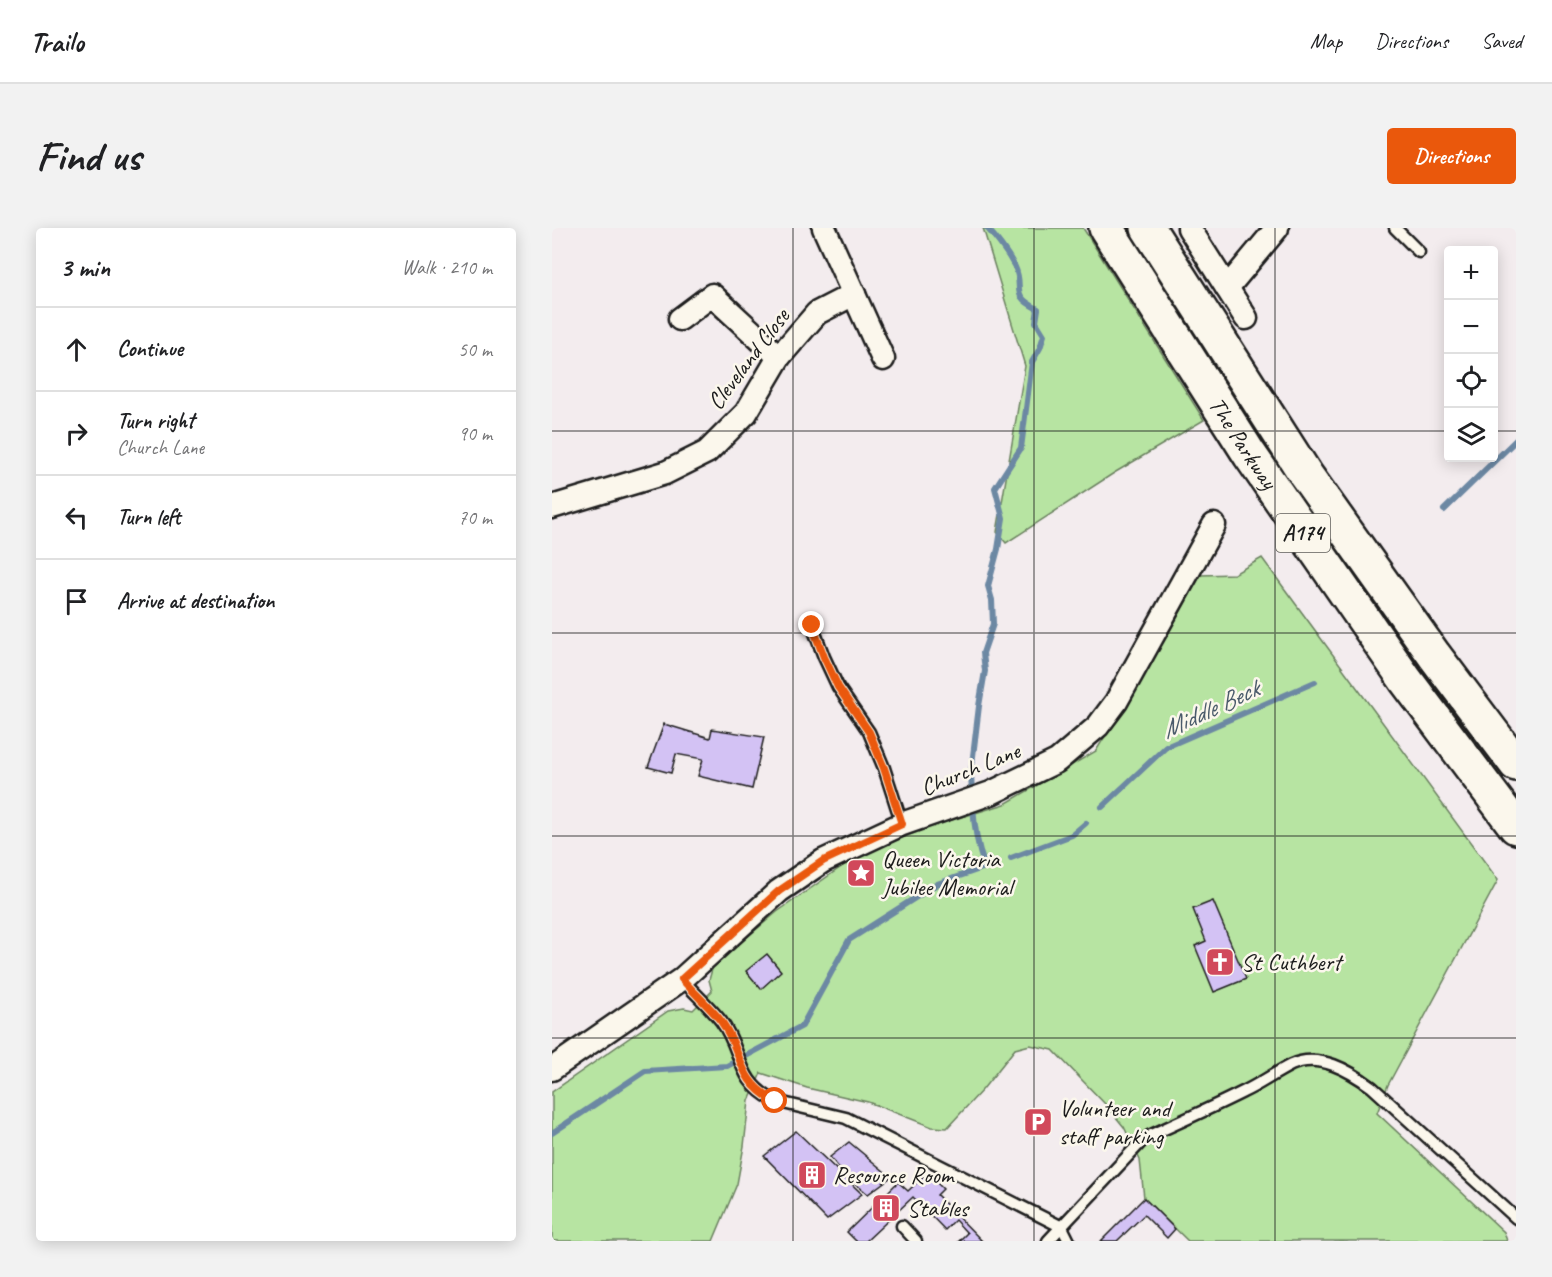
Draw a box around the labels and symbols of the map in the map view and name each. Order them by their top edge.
street label: Cleveland Close [700,301,797,415]
street label: The Parkway [1202,392,1285,496]
road number: A174 [1276,514,1330,552]
route end [798,611,824,637]
water label: Middle Beck [1156,670,1268,746]
street label: Church Lane [916,735,1026,802]
place label: Queen Victoria Jubilee Memorial [881,844,1016,902]
place icon: Queen Victoria Jubilee Memorial [845,857,877,889]
church icon: St Cuthbert [1204,946,1236,978]
place label: St Cuthbert [1241,947,1344,977]
route start [761,1087,787,1113]
place label: Volunteer and staff parking [1059,1093,1174,1151]
parking icon: Volunteer and staff parking [1022,1106,1054,1138]
building icon: Resource Room [796,1159,828,1191]
place label: Resource Room [833,1160,956,1190]
building icon: Stables [870,1192,902,1224]
place label: Stables [907,1193,971,1223]

